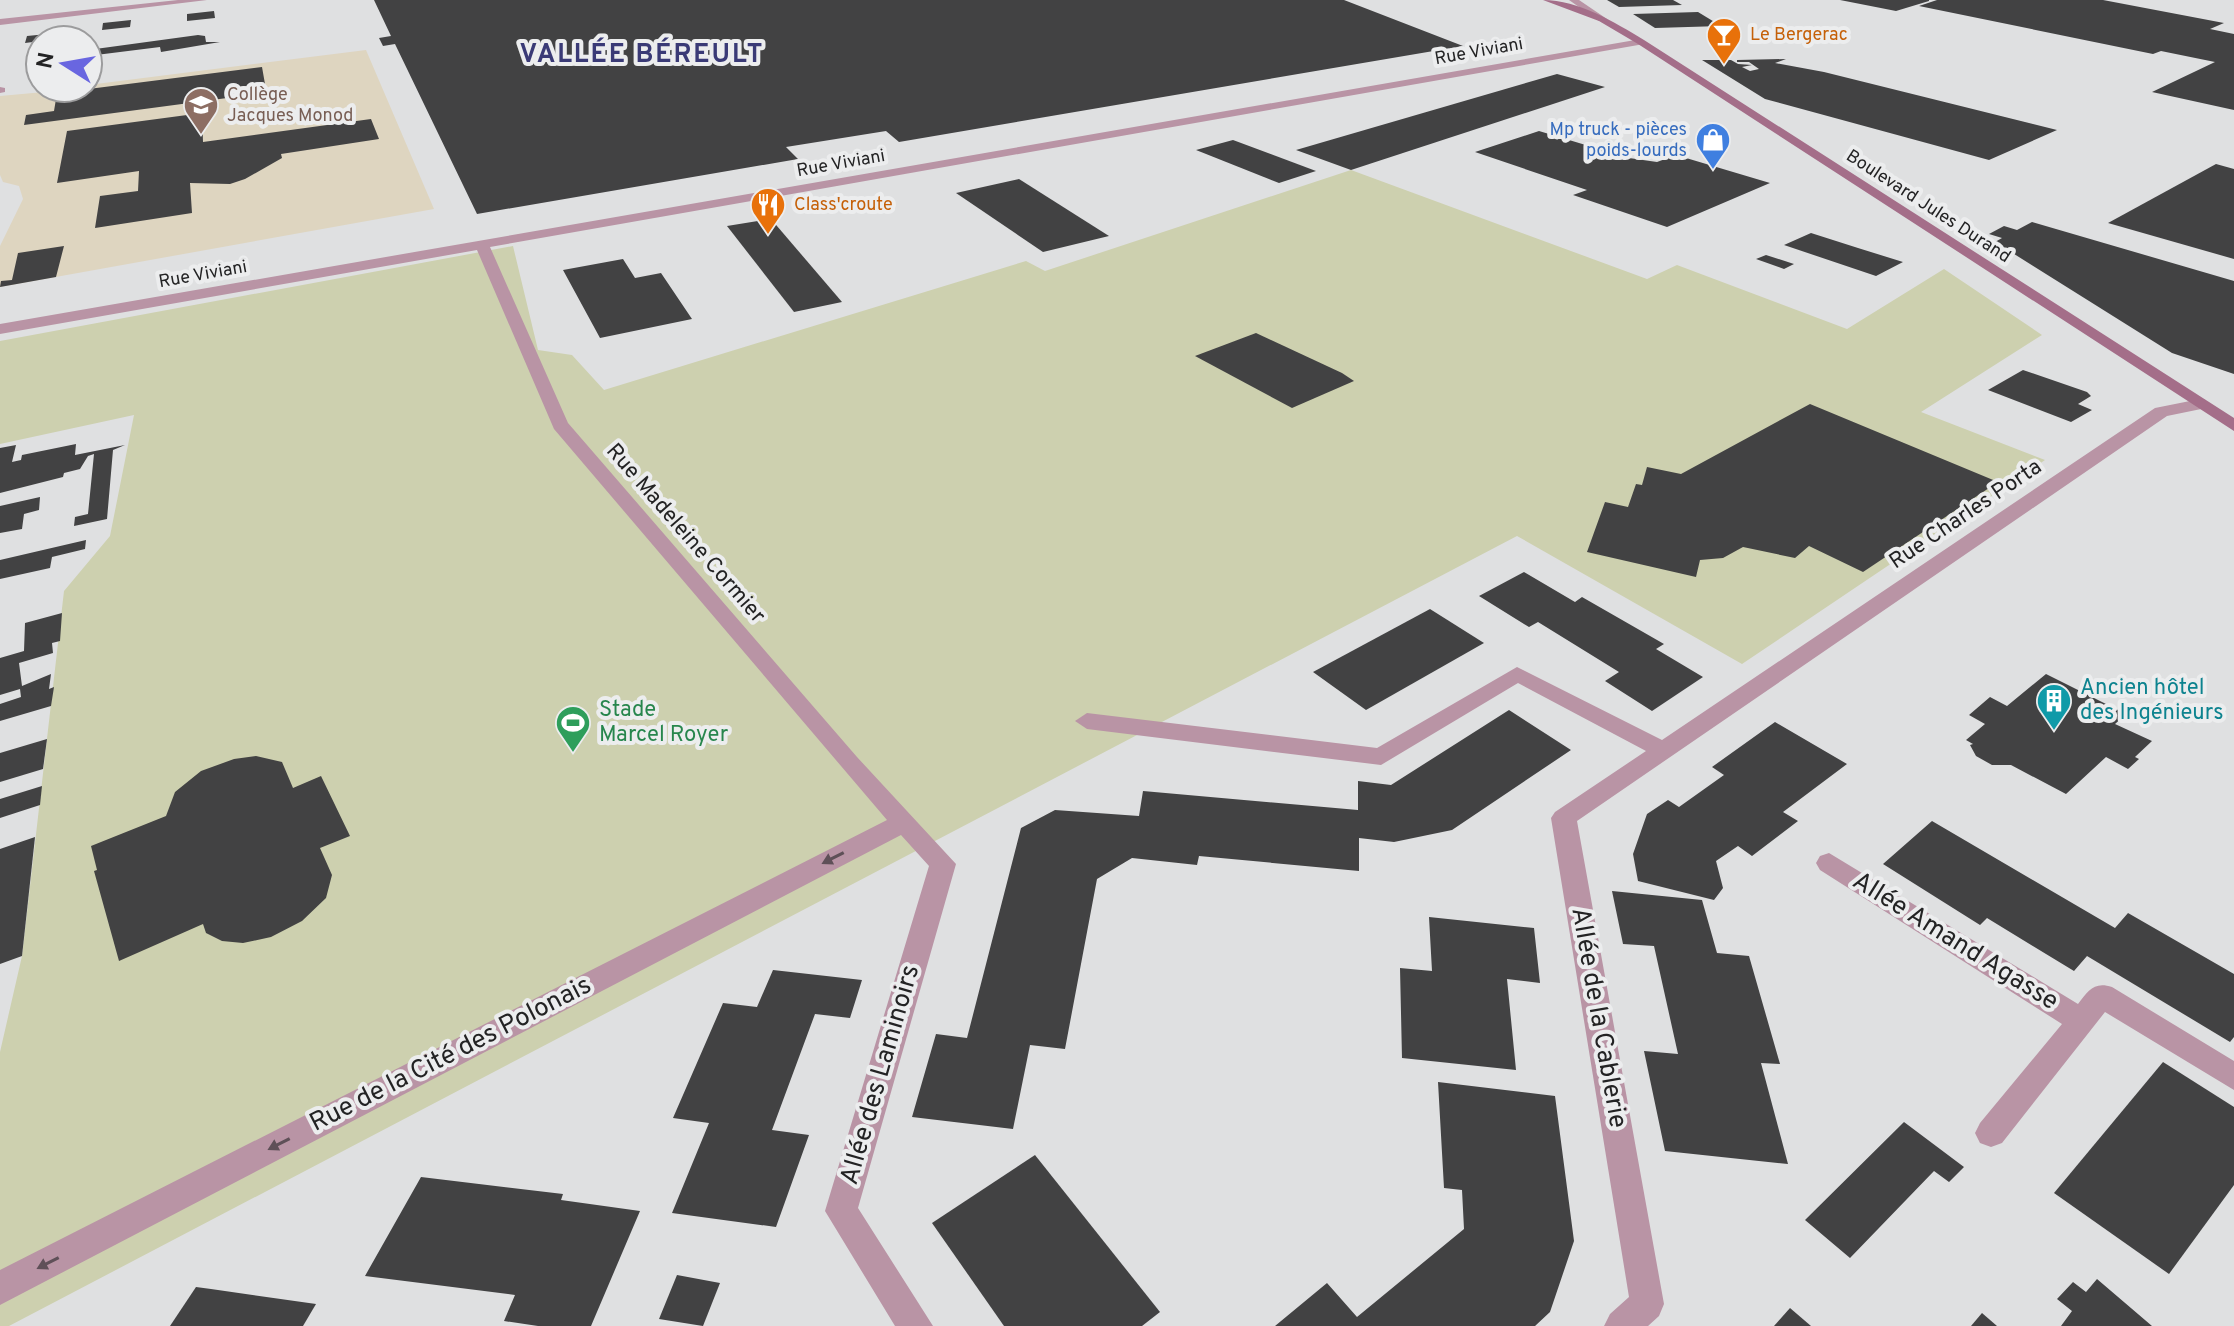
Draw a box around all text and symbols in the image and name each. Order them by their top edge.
bar icon: Le Bergerac [1705,16,1743,66]
north arrow [24,24,104,104]
place label: Le Bergerac [1750,24,1848,47]
street label: Rue Viviani [1433,33,1525,71]
district label: VALLÉE BÉREULT [520,37,764,72]
text: N [32,50,62,71]
place label: Collège Jacques Monod [227,84,353,128]
school or university icon: Collège Jacques Monod [182,86,220,136]
place label: Mp truck - pièces poids-lourds [1549,119,1687,163]
shop icon: Mp truck - pièces poids-lourds [1694,121,1732,171]
street label: Rue Viviani [795,145,887,183]
street label: Boulevard Jules Durand [1841,145,2015,269]
restaurant icon: Class'croute [749,186,787,236]
place label: Class'croute [794,194,893,217]
street label: Rue Viviani [157,256,249,294]
street label: Rue Madeleine Cormier [600,439,771,630]
street label: Rue Charles Porta [1885,454,2047,576]
place label: Ancien hôtel des Ingénieurs [2080,675,2224,727]
building icon: Ancien hôtel des Ingénieurs [2035,682,2073,732]
place label: Stade Marcel Royer [599,697,729,749]
sports icon: Stade Marcel Royer [554,704,592,754]
one-way arrow [822,852,845,865]
street label: Allée Amand Agasse [1846,865,2064,1019]
street label: Allée de la Cablerie [1562,905,1634,1131]
street label: Allée des Laminoirs [834,961,928,1189]
street label: Rue de la Cité des Polonais [305,969,597,1141]
one-way arrow [267,1138,290,1151]
one-way arrow [36,1257,59,1270]

